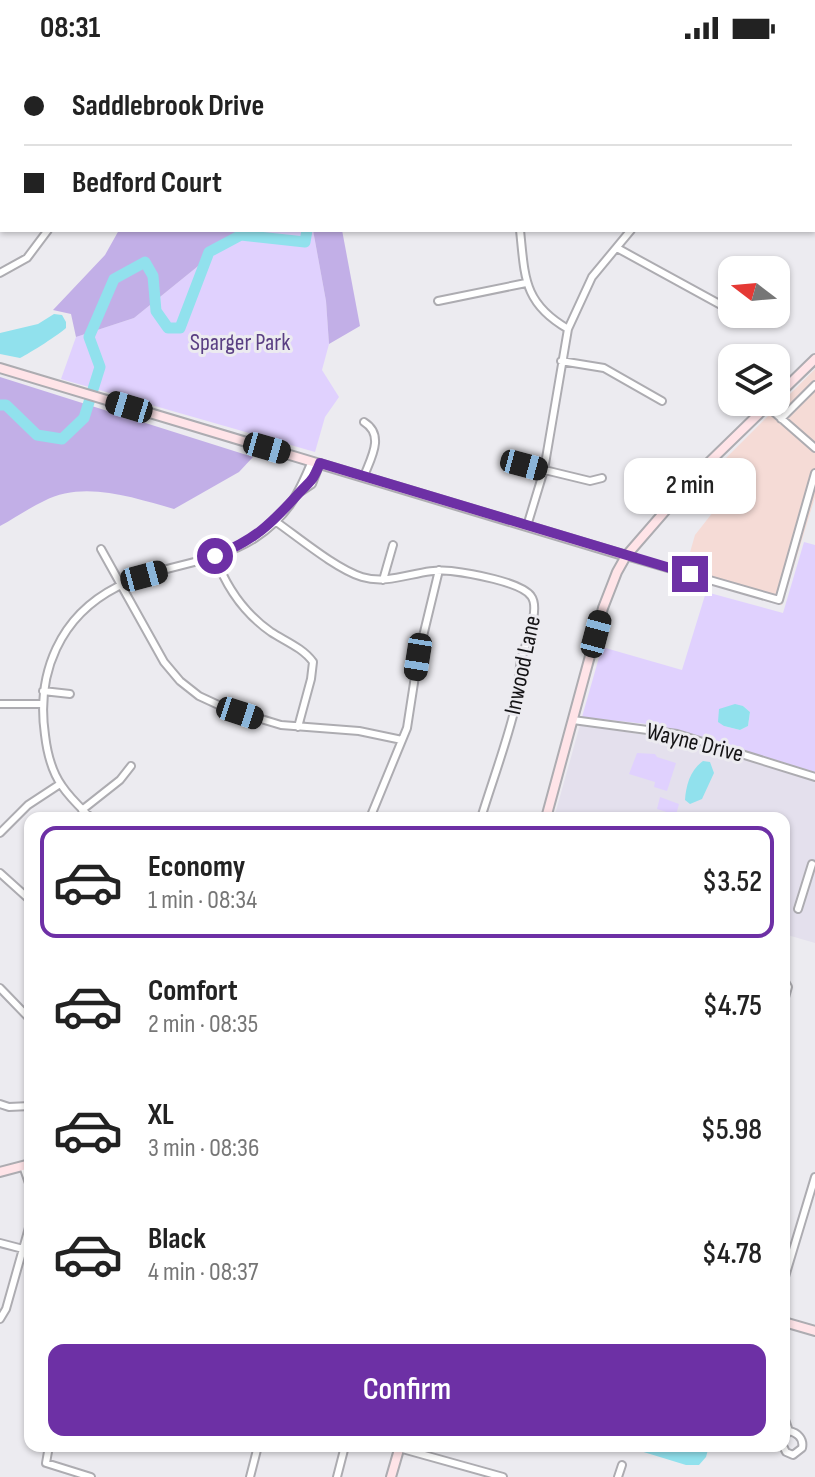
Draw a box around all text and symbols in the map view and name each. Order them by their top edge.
text: 08:31 [40,10,100,46]
text: Saddlebrook Drive [72,88,264,124]
text: Bedford Court [72,165,222,201]
north arrow [718,256,790,328]
map controls [718,256,790,416]
park label: Sparger Park [190,328,290,357]
button: layers [718,344,790,416]
car [103,389,155,425]
car [241,430,293,466]
car [498,447,550,483]
callout: 2 min [624,458,756,514]
text: 2 min [666,470,714,501]
route start [197,538,233,574]
route end [672,556,708,592]
car [118,558,170,594]
car [578,608,614,660]
street label: Inwood Lane [498,613,547,717]
car [402,631,434,683]
car [213,694,267,732]
street label: Wayne Drive [643,716,746,769]
icon: car [52,846,124,918]
text: Economy [148,849,245,885]
text: $3.52 [702,864,762,900]
text: 1 min · 08:34 [148,885,257,916]
icon: car [52,970,124,1042]
text: Comfort [148,973,238,1009]
text: $4.75 [703,988,762,1024]
text: 2 min · 08:35 [148,1009,258,1040]
icon: car [52,1094,124,1166]
text: XL [148,1097,174,1133]
text: $5.98 [701,1112,762,1148]
text: 3 min · 08:36 [148,1133,259,1164]
icon: car [52,1218,124,1290]
text: Black [148,1221,206,1257]
text: $4.78 [702,1236,762,1272]
text: 4 min · 08:37 [148,1257,258,1288]
button: Confirm [48,1344,766,1436]

